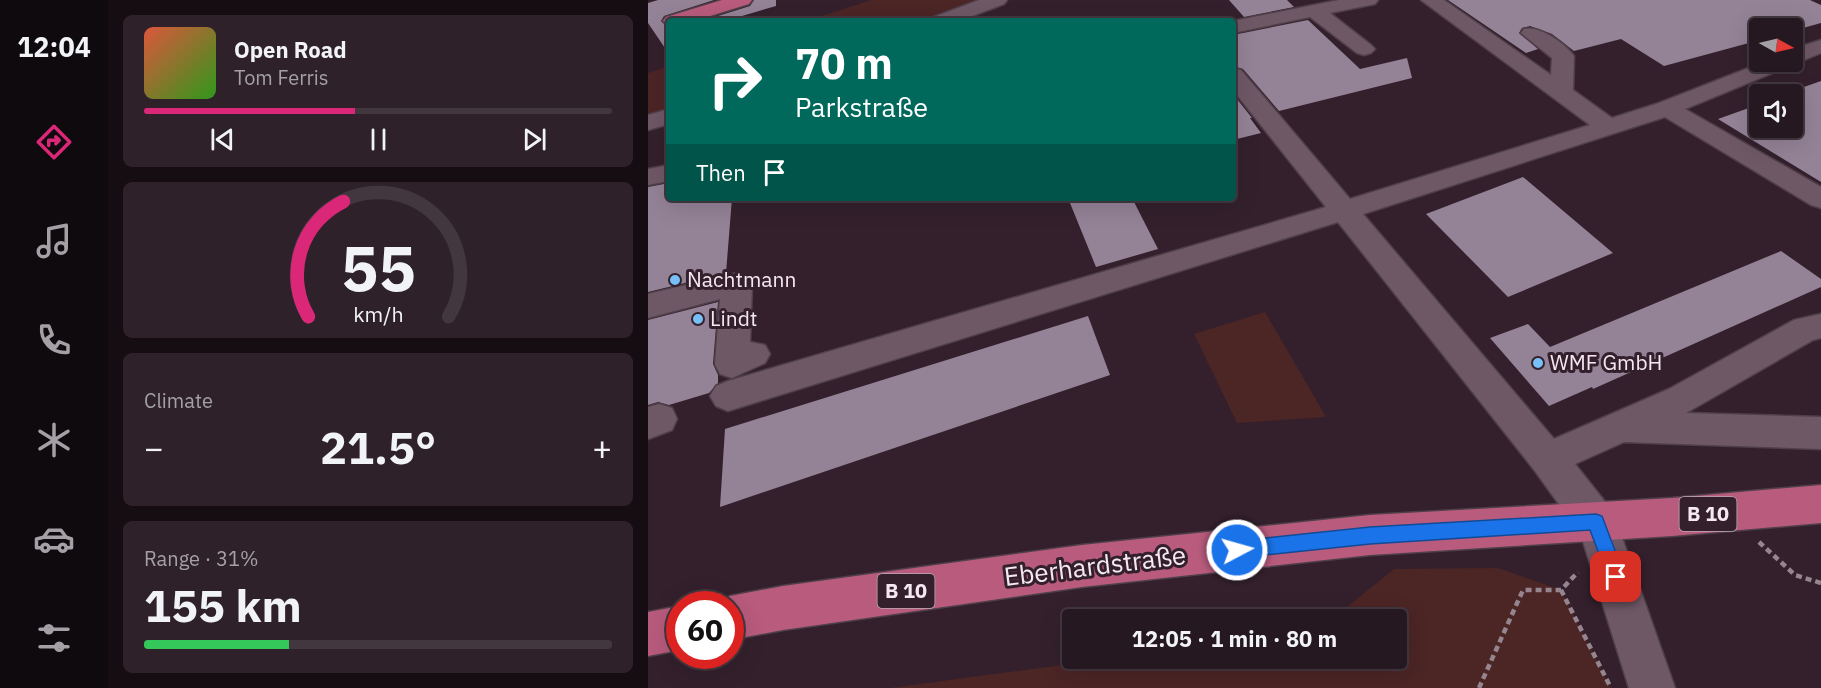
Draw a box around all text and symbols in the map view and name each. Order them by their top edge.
north arrow [1749,18,1803,72]
map controls [1749,18,1803,138]
text: 12:04 [17,29,91,64]
text: Open Road [234,35,347,64]
text: 70 m [795,36,893,91]
icon: right [696,42,774,120]
text: Tom Ferris [234,64,329,91]
button: sound [1749,84,1803,138]
text: Parkstraße [795,89,928,124]
icon: directions [33,121,75,163]
icon: previous [206,123,239,156]
icon: pause [362,123,395,156]
icon: next [518,123,551,156]
icon: arrive [758,156,791,189]
text: Then [696,158,746,187]
icon: music [33,220,75,262]
text: 55 [341,228,415,309]
place label: Nachtmann [687,265,796,293]
marker: Nachtmann [668,273,682,287]
text: km/h [353,301,403,329]
place label: Lindt [710,304,757,332]
marker: Lindt [691,312,705,326]
icon: phone [33,319,75,361]
place label: WMF GmbH [1550,348,1662,376]
marker: WMF GmbH [1531,356,1545,370]
text: Climate [144,387,213,414]
text: 21.5° [320,418,436,476]
icon: climate [33,419,75,461]
text: − [144,426,164,469]
text: + [592,426,612,469]
road number: B 10 [1680,497,1736,531]
icon: car [33,518,75,560]
position arrow [1205,518,1269,582]
street label: Eberhardstraße [1002,537,1188,593]
text: Range · 31% [144,545,259,572]
pin [1590,551,1641,602]
icon: arrive [1599,560,1632,593]
road number: B 10 [878,574,934,608]
text: 155 km [144,576,302,634]
speed limit sign: 60 [666,591,744,669]
icon: filters [33,617,75,659]
text: 12:05 · 1 min · 80 m [1132,624,1337,653]

